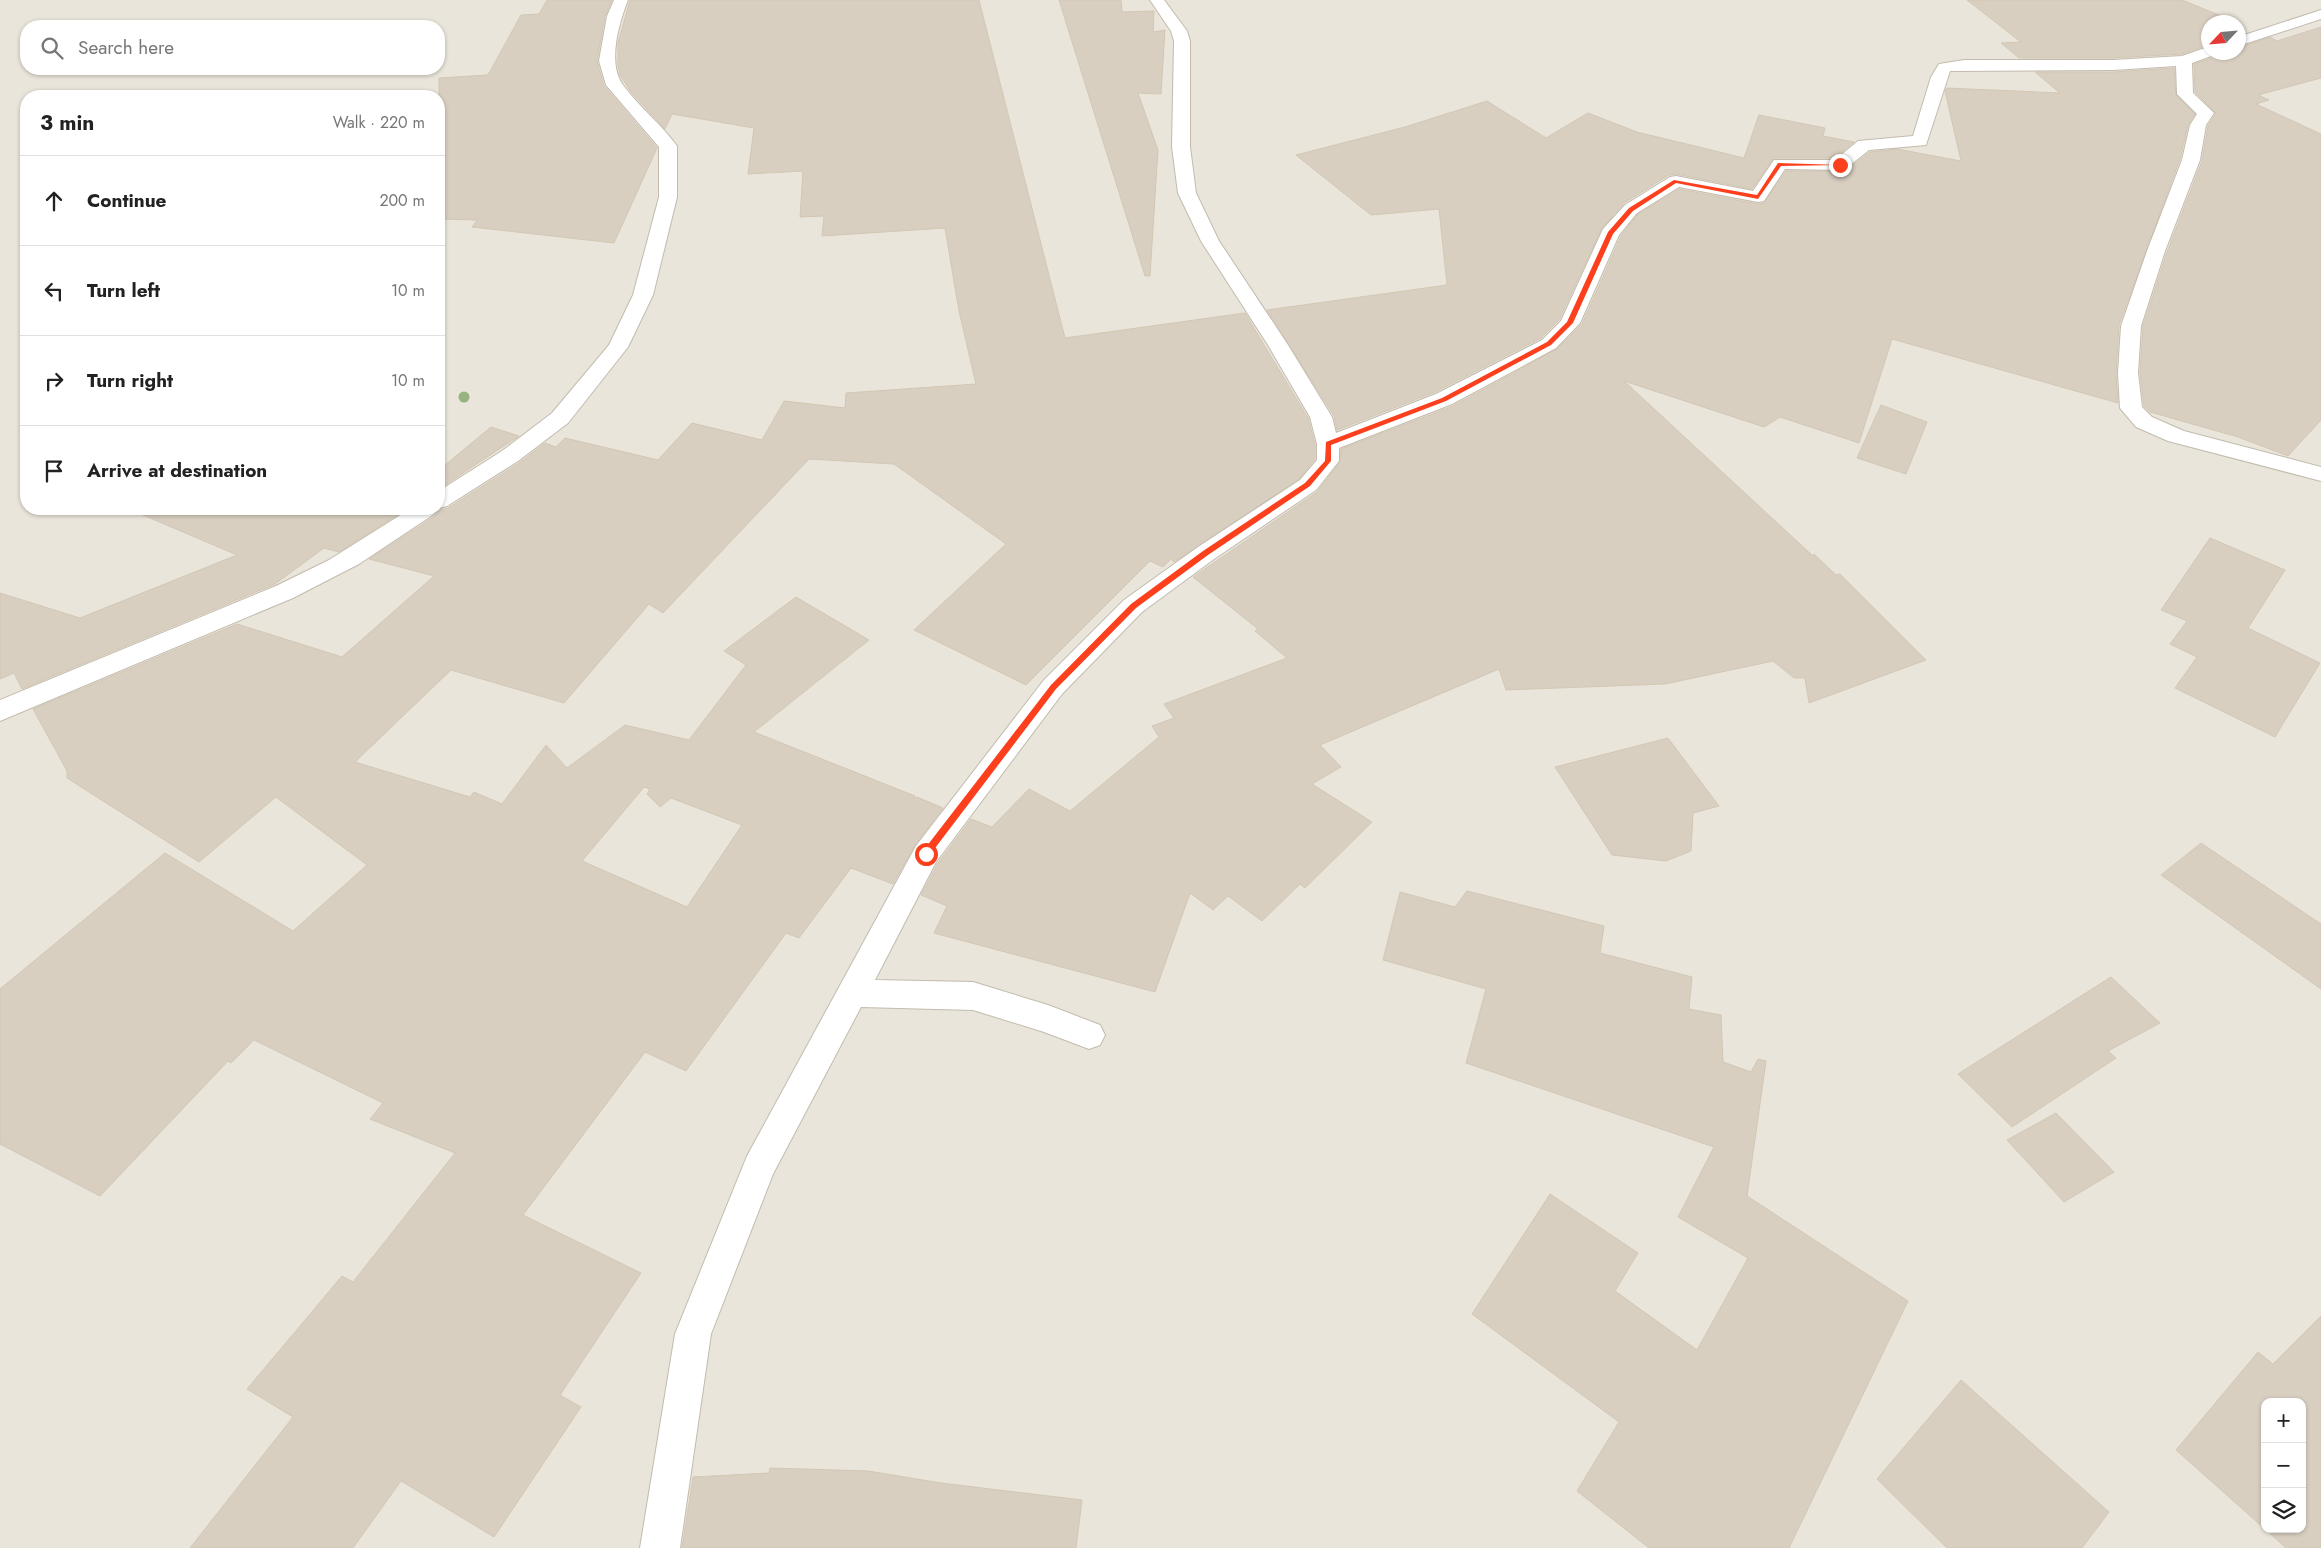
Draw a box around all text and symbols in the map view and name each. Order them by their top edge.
north arrow [2201,15,2246,60]
search box [20,20,445,75]
icon: search [38,34,66,62]
text: Search here [78,34,174,61]
text: 3 min [40,108,94,138]
text: Walk · 220 m [333,111,425,134]
route end [1829,154,1852,177]
icon: ahead [40,187,68,215]
text: Continue [87,187,166,214]
text: 200 m [379,189,425,212]
icon: left [40,277,68,305]
text: Turn left [87,277,160,304]
text: 10 m [391,279,425,302]
icon: right [40,367,68,395]
text: Turn right [87,367,173,394]
text: 10 m [391,369,425,392]
icon: arrive [40,457,68,485]
text: Arrive at destination [87,457,267,484]
route start [915,843,938,866]
map controls [2261,1398,2306,1533]
button: + [2261,1398,2306,1443]
button: − [2261,1443,2306,1488]
button: layers [2261,1488,2306,1533]

